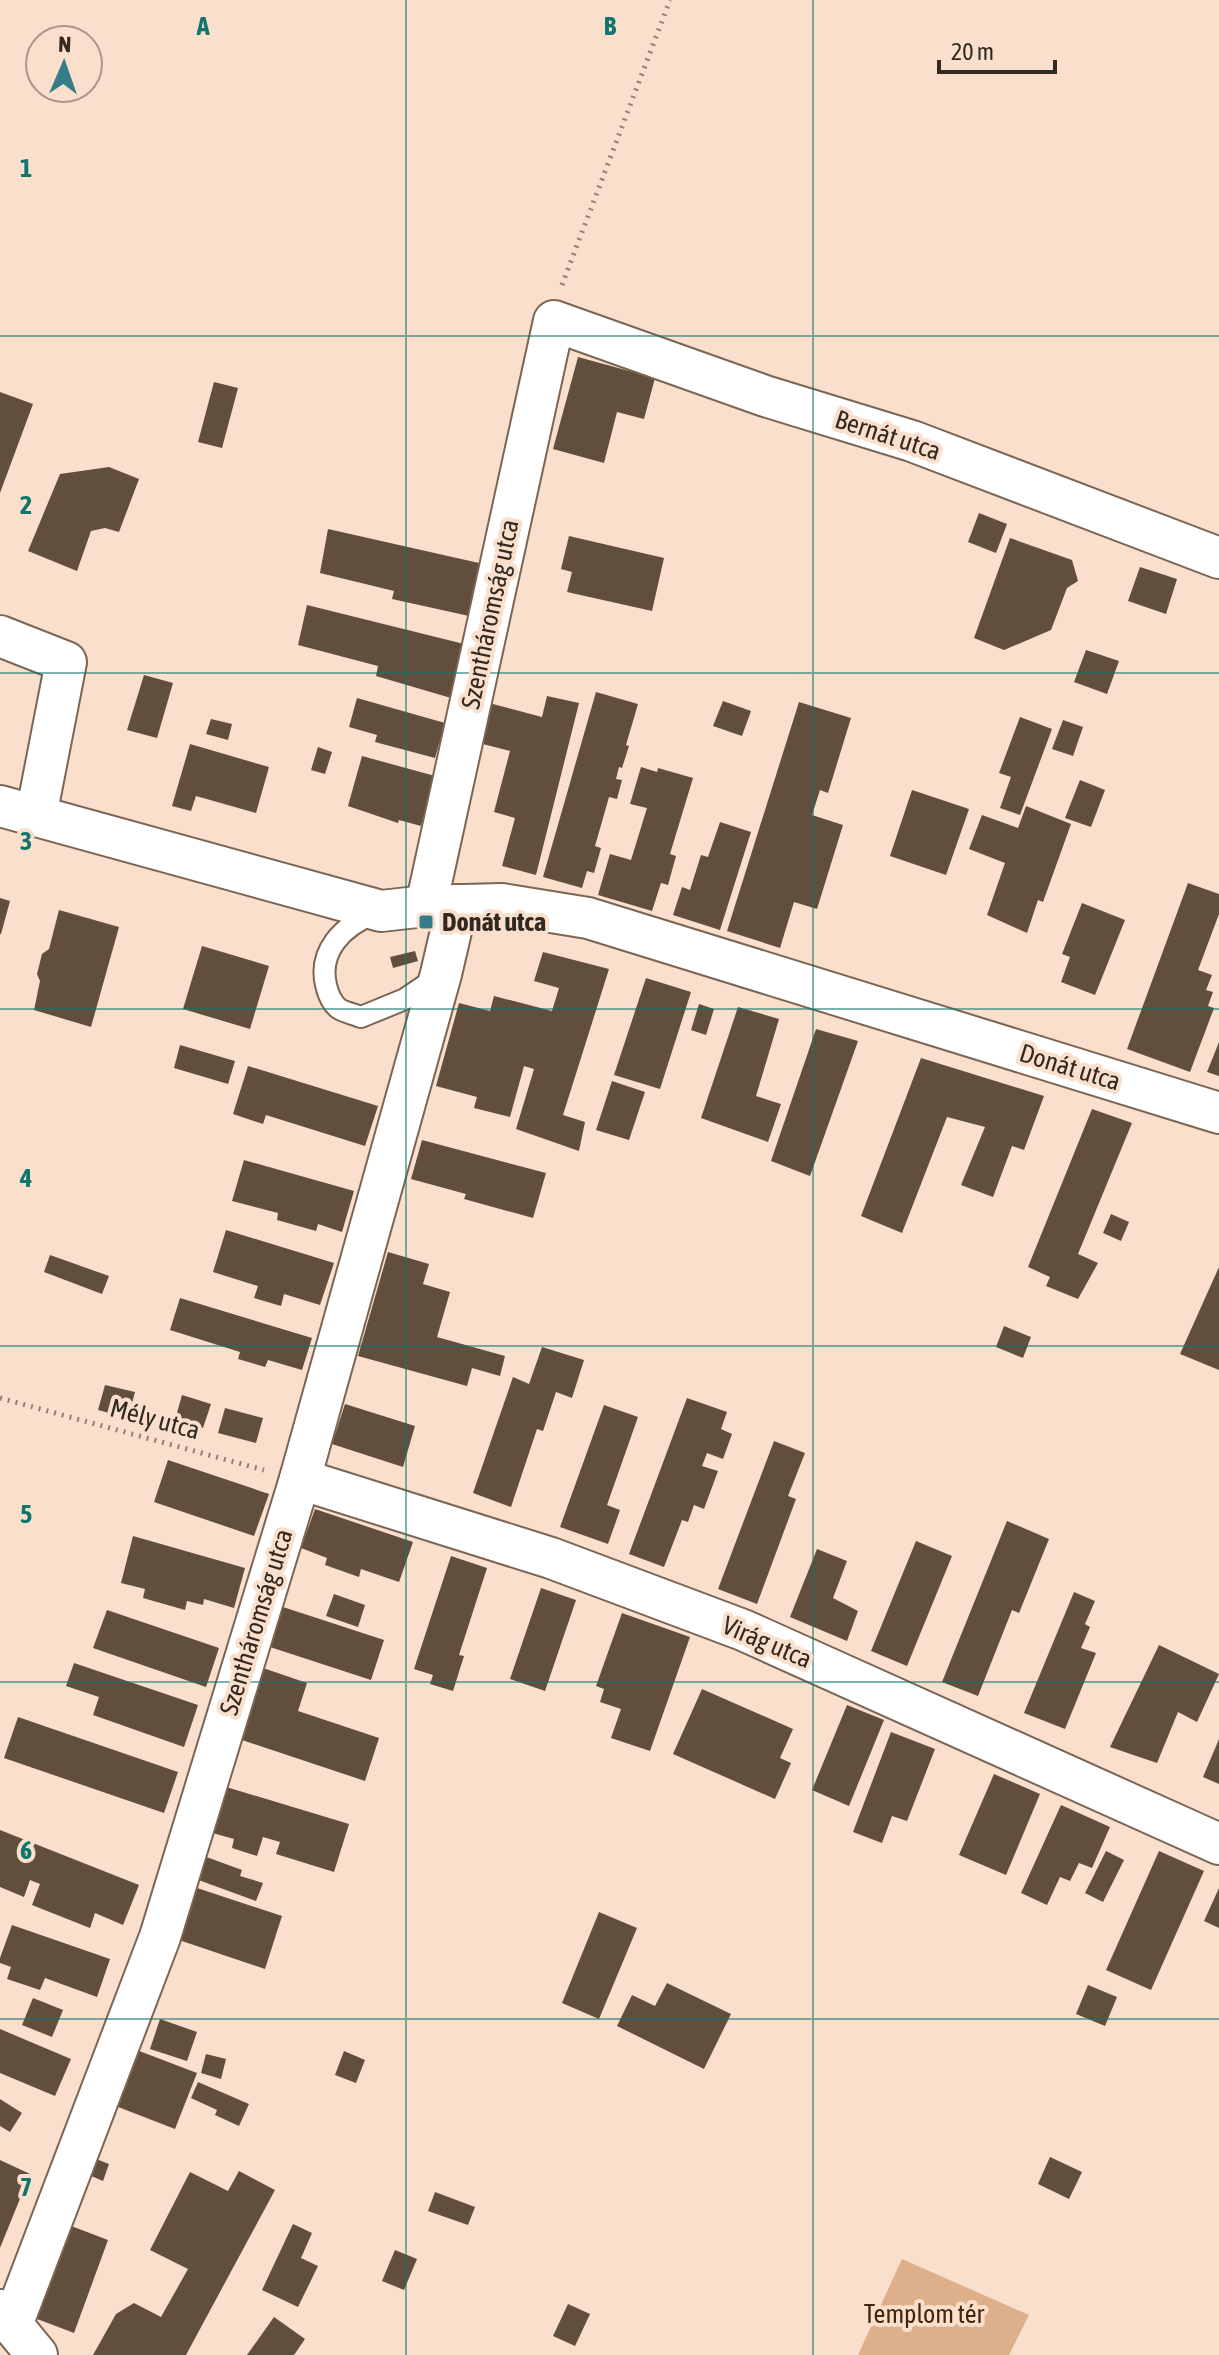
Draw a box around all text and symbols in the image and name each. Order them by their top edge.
text: A [196,11,210,41]
text: B [604,11,617,41]
north arrow [24,24,104,104]
scale bar [939,24,1055,74]
text: N [58,31,72,57]
text: 20 m [951,38,994,65]
text: 1 [20,153,32,183]
street label: Bernát utca [832,404,944,466]
text: 2 [20,490,32,520]
street label: Szentháromság utca [455,517,525,711]
text: 3 [20,826,32,856]
place label: Donát utca [442,907,546,937]
marker: Donát utca [417,913,435,931]
street label: Donát utca [1016,1037,1124,1097]
text: 4 [19,1163,32,1193]
street label: Mély utca [107,1393,203,1445]
text: 5 [20,1499,32,1529]
street label: Szentháromság utca [213,1525,299,1719]
street label: Virág utca [718,1610,816,1674]
text: 6 [20,1835,32,1865]
text: 7 [20,2172,32,2202]
park label: Templom tér [864,2299,985,2329]

